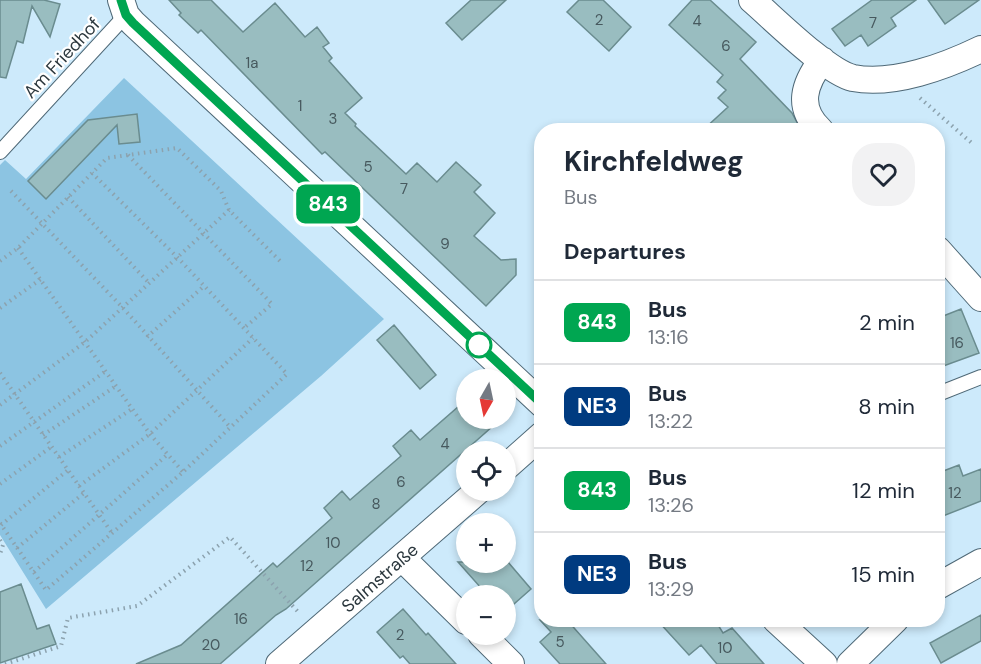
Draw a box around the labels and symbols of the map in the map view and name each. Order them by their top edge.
house number: 2 [595,10,603,30]
house number: 4 [692,11,702,31]
street label: Am Friedhof [18,12,106,104]
house number: 7 [869,13,877,33]
house number: 6 [721,36,731,56]
house number: 1a [246,53,258,73]
house number: 1 [298,96,302,116]
house number: 3 [329,109,337,129]
house number: 5 [363,157,373,177]
house number: 7 [400,179,408,199]
line badge: 843 [294,184,362,224]
house number: 9 [440,234,450,254]
unlabelled marker [466,332,492,358]
house number: 16 [950,333,964,353]
north arrow [456,369,516,429]
house number: 4 [440,434,450,454]
house number: 6 [396,472,406,492]
house number: 12 [948,483,962,503]
house number: 8 [371,494,381,514]
house number: 10 [326,533,340,553]
street label: Salmstraße [337,538,423,618]
house number: 12 [300,556,314,576]
house number: 16 [234,609,248,629]
house number: 2 [396,625,404,645]
house number: 5 [555,632,565,652]
house number: 20 [202,635,220,655]
house number: 10 [718,638,732,658]

